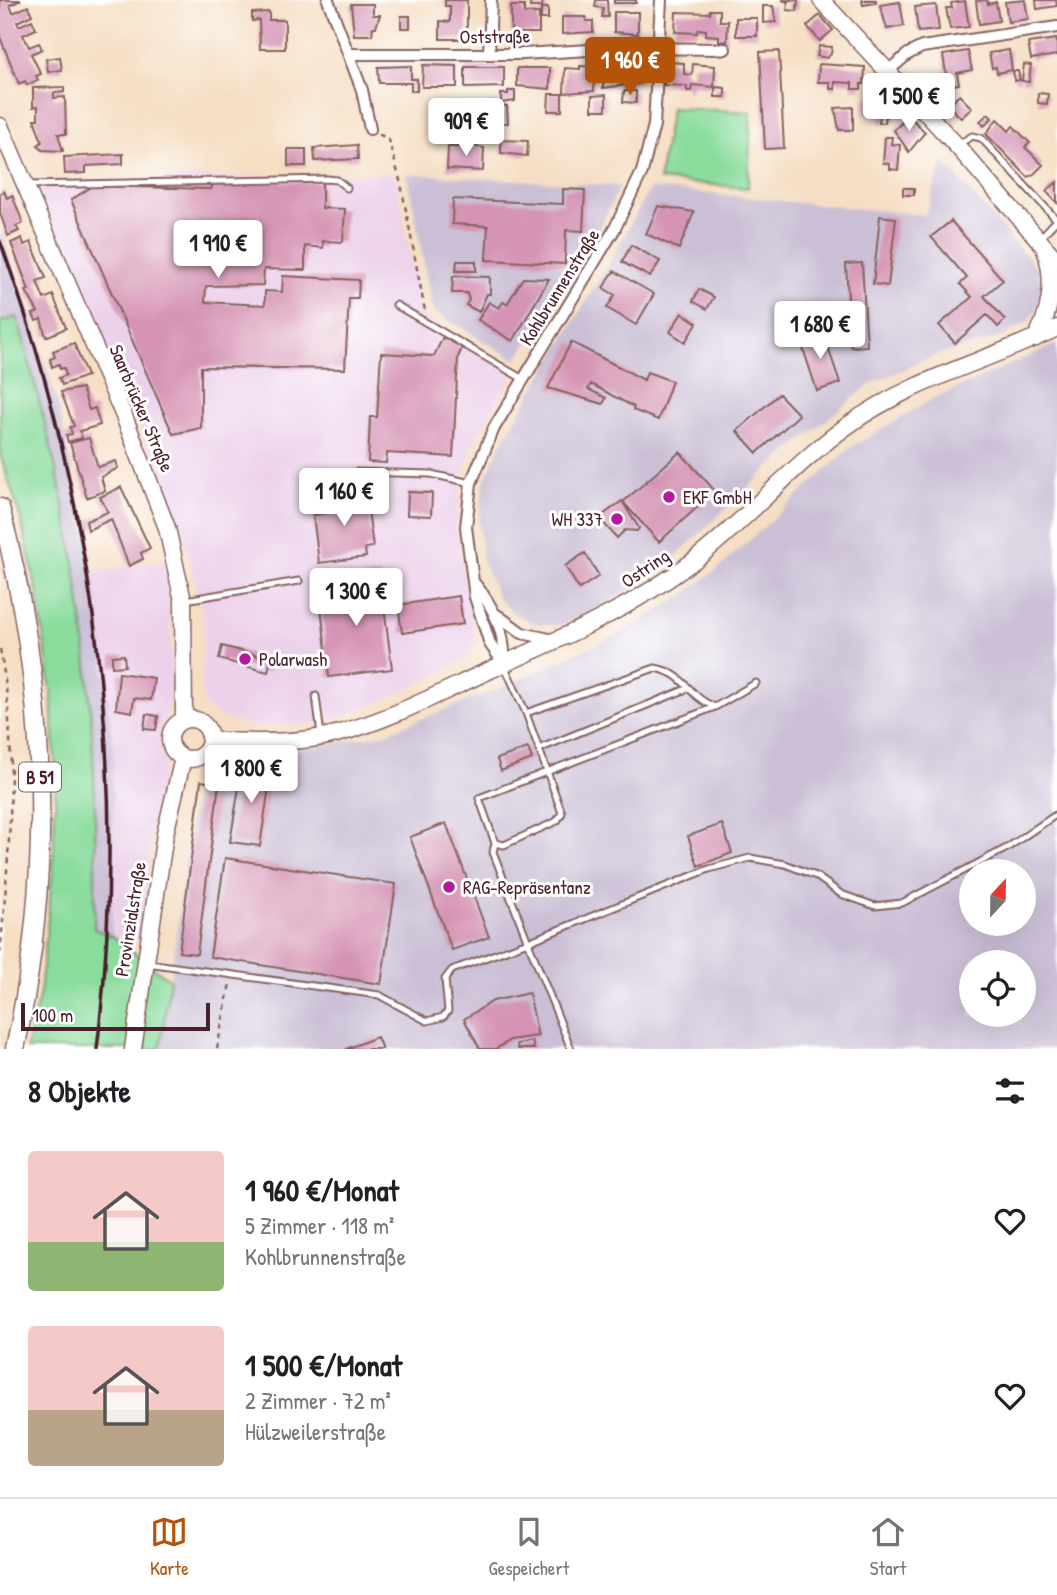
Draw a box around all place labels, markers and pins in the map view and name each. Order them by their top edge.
pin: 1 960 € [565,38,695,97]
pin: 1 500 € [844,74,974,133]
pin: 909 € [417,99,515,158]
pin: 1 910 € [153,220,283,280]
pin: 1 680 € [755,302,885,361]
pin: 1 160 € [279,468,409,528]
place label: EKF GmbH [683,484,752,510]
marker: EKF GmbH [661,489,677,505]
place label: WH 337 [552,506,603,532]
marker: WH 337 [609,511,625,527]
pin: 1 300 € [291,568,421,628]
place label: Polarwash [259,646,327,672]
marker: Polarwash [237,651,253,667]
pin: 1 800 € [186,746,316,805]
place label: RAG-Repräsentanz [463,874,591,900]
marker: RAG-Repräsentanz [441,879,457,895]

